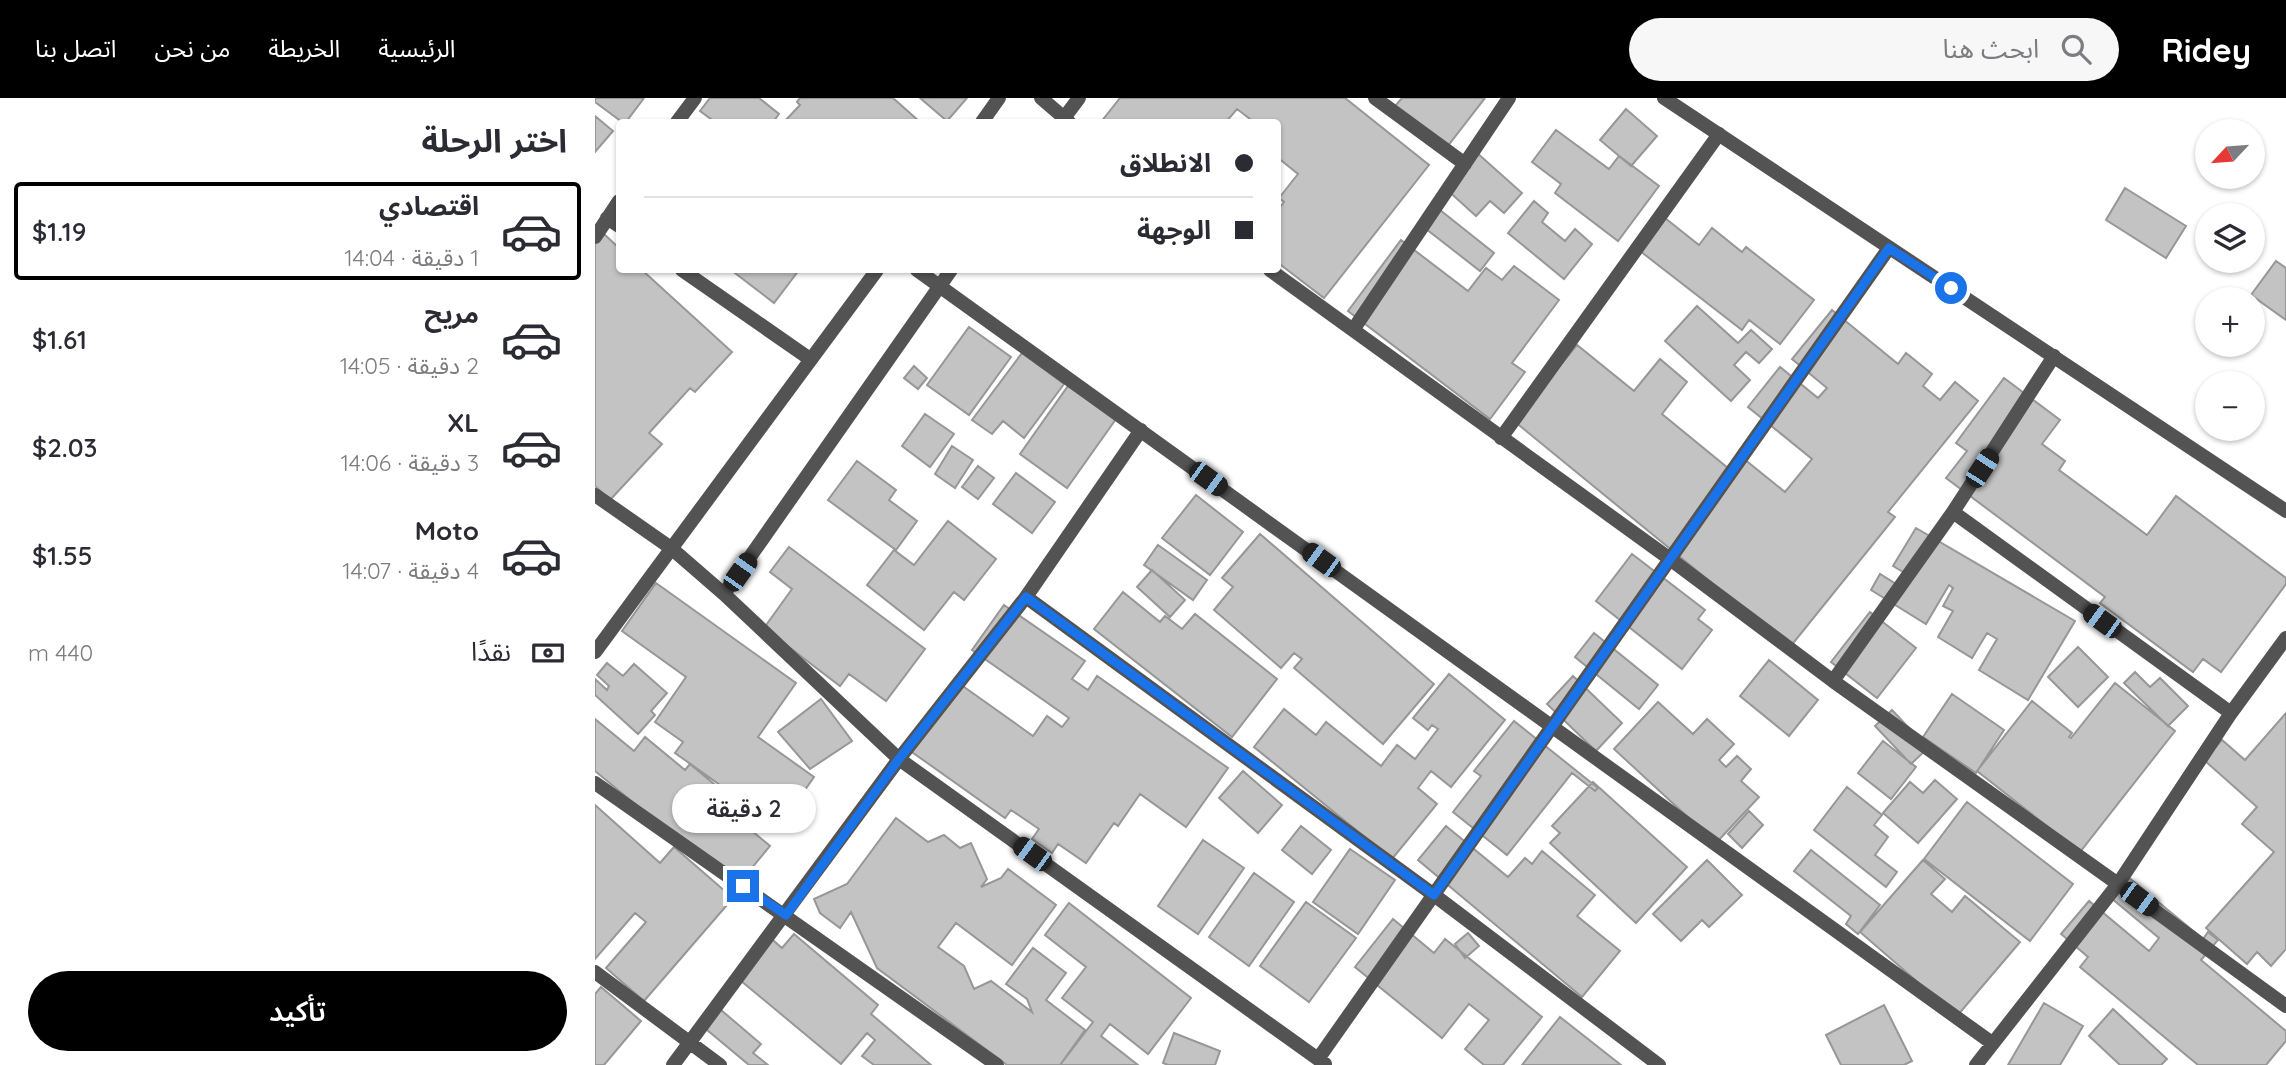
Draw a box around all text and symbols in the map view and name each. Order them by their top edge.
search box [1629,18,2119,81]
text: Ridey [2161,29,2251,70]
icon: search [2057,30,2095,68]
text: ابحث هنا [1942,32,2039,65]
text: اتصل بنا [35,33,116,63]
text: من نحن [154,33,230,63]
text: الخريطة [268,33,340,63]
text: الرئيسية [378,33,455,63]
north arrow [2195,119,2265,189]
map controls [2195,119,2265,441]
text: اختر الرحلة [421,120,567,160]
text: الانطلاق [1120,146,1211,179]
text: اقتصادي [379,189,479,222]
icon: car [500,200,563,263]
button: layers [2195,203,2265,273]
text: الوجهة [1137,213,1211,246]
text: $1.19 [32,215,86,248]
text: 1 دقيقة · 14:04 [344,243,479,272]
route start [1935,272,1967,304]
button: + [2195,287,2265,357]
text: مريح [424,297,479,330]
icon: car [500,308,563,371]
text: $1.61 [32,323,87,356]
text: 2 دقيقة · 14:05 [340,351,479,380]
button: − [2195,371,2265,441]
text: XL [447,406,479,439]
icon: car [500,416,563,479]
text: $2.03 [32,431,97,464]
car [1962,445,2003,491]
text: 3 دقيقة · 14:06 [341,448,479,477]
car [1185,458,1232,500]
text: Moto [415,514,479,547]
icon: car [500,524,563,587]
text: $1.55 [32,539,92,572]
car [1298,539,1345,581]
car [720,549,761,595]
text: 4 دقيقة · 14:07 [342,556,479,585]
car [2079,600,2126,642]
icon: cash [529,634,567,672]
text: نقدًا [471,635,511,668]
text: 440 m [28,638,93,667]
callout: 2 دقيقة [671,784,815,834]
text: 2 دقيقة [706,794,782,823]
car [1009,833,1056,875]
route end [727,870,759,902]
car [2116,878,2163,920]
button: تأكيد [28,971,567,1051]

